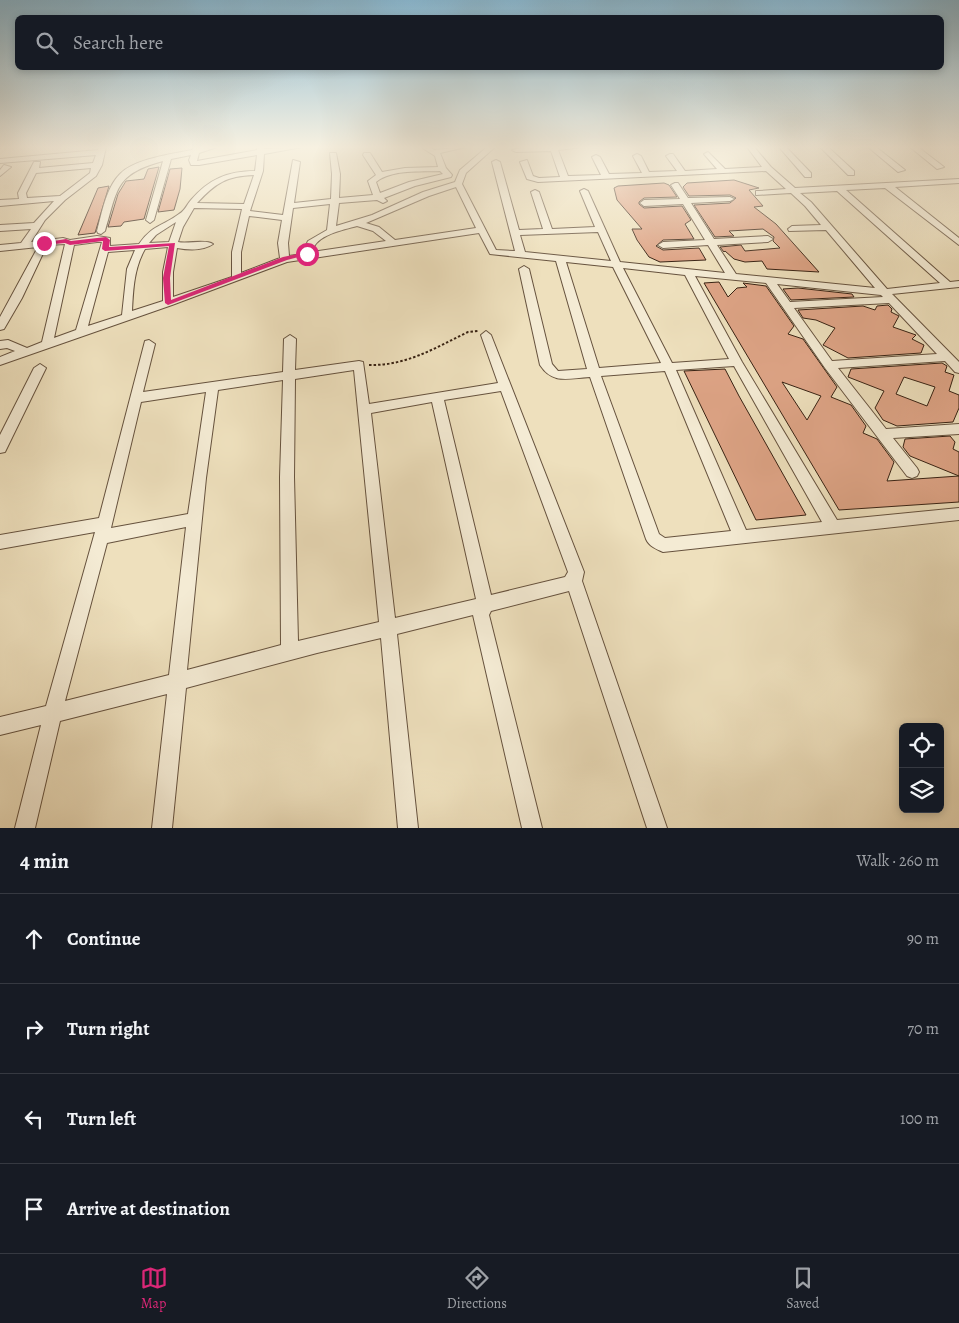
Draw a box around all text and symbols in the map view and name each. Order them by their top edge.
search box [15,15,944,70]
icon: search [33,29,61,57]
text: Search here [73,30,163,56]
route end [33,232,56,255]
route start [296,243,319,266]
map controls [899,723,944,813]
button: locate [899,723,944,768]
button: layers [899,768,944,813]
text: 4 min [20,847,69,875]
text: Walk · 260 m [857,850,939,872]
icon: ahead [20,925,48,953]
text: Continue [67,926,141,952]
text: 90 m [907,928,939,950]
icon: right [20,1015,48,1043]
text: Turn right [67,1016,149,1042]
text: 70 m [907,1018,939,1040]
icon: left [20,1105,48,1133]
text: Turn left [67,1106,136,1132]
text: 100 m [900,1108,939,1130]
icon: arrive [20,1195,48,1223]
text: Arrive at destination [67,1196,230,1222]
tab: Map [140,1264,168,1313]
tab: Directions [447,1264,507,1313]
tab: Saved [786,1264,819,1313]

